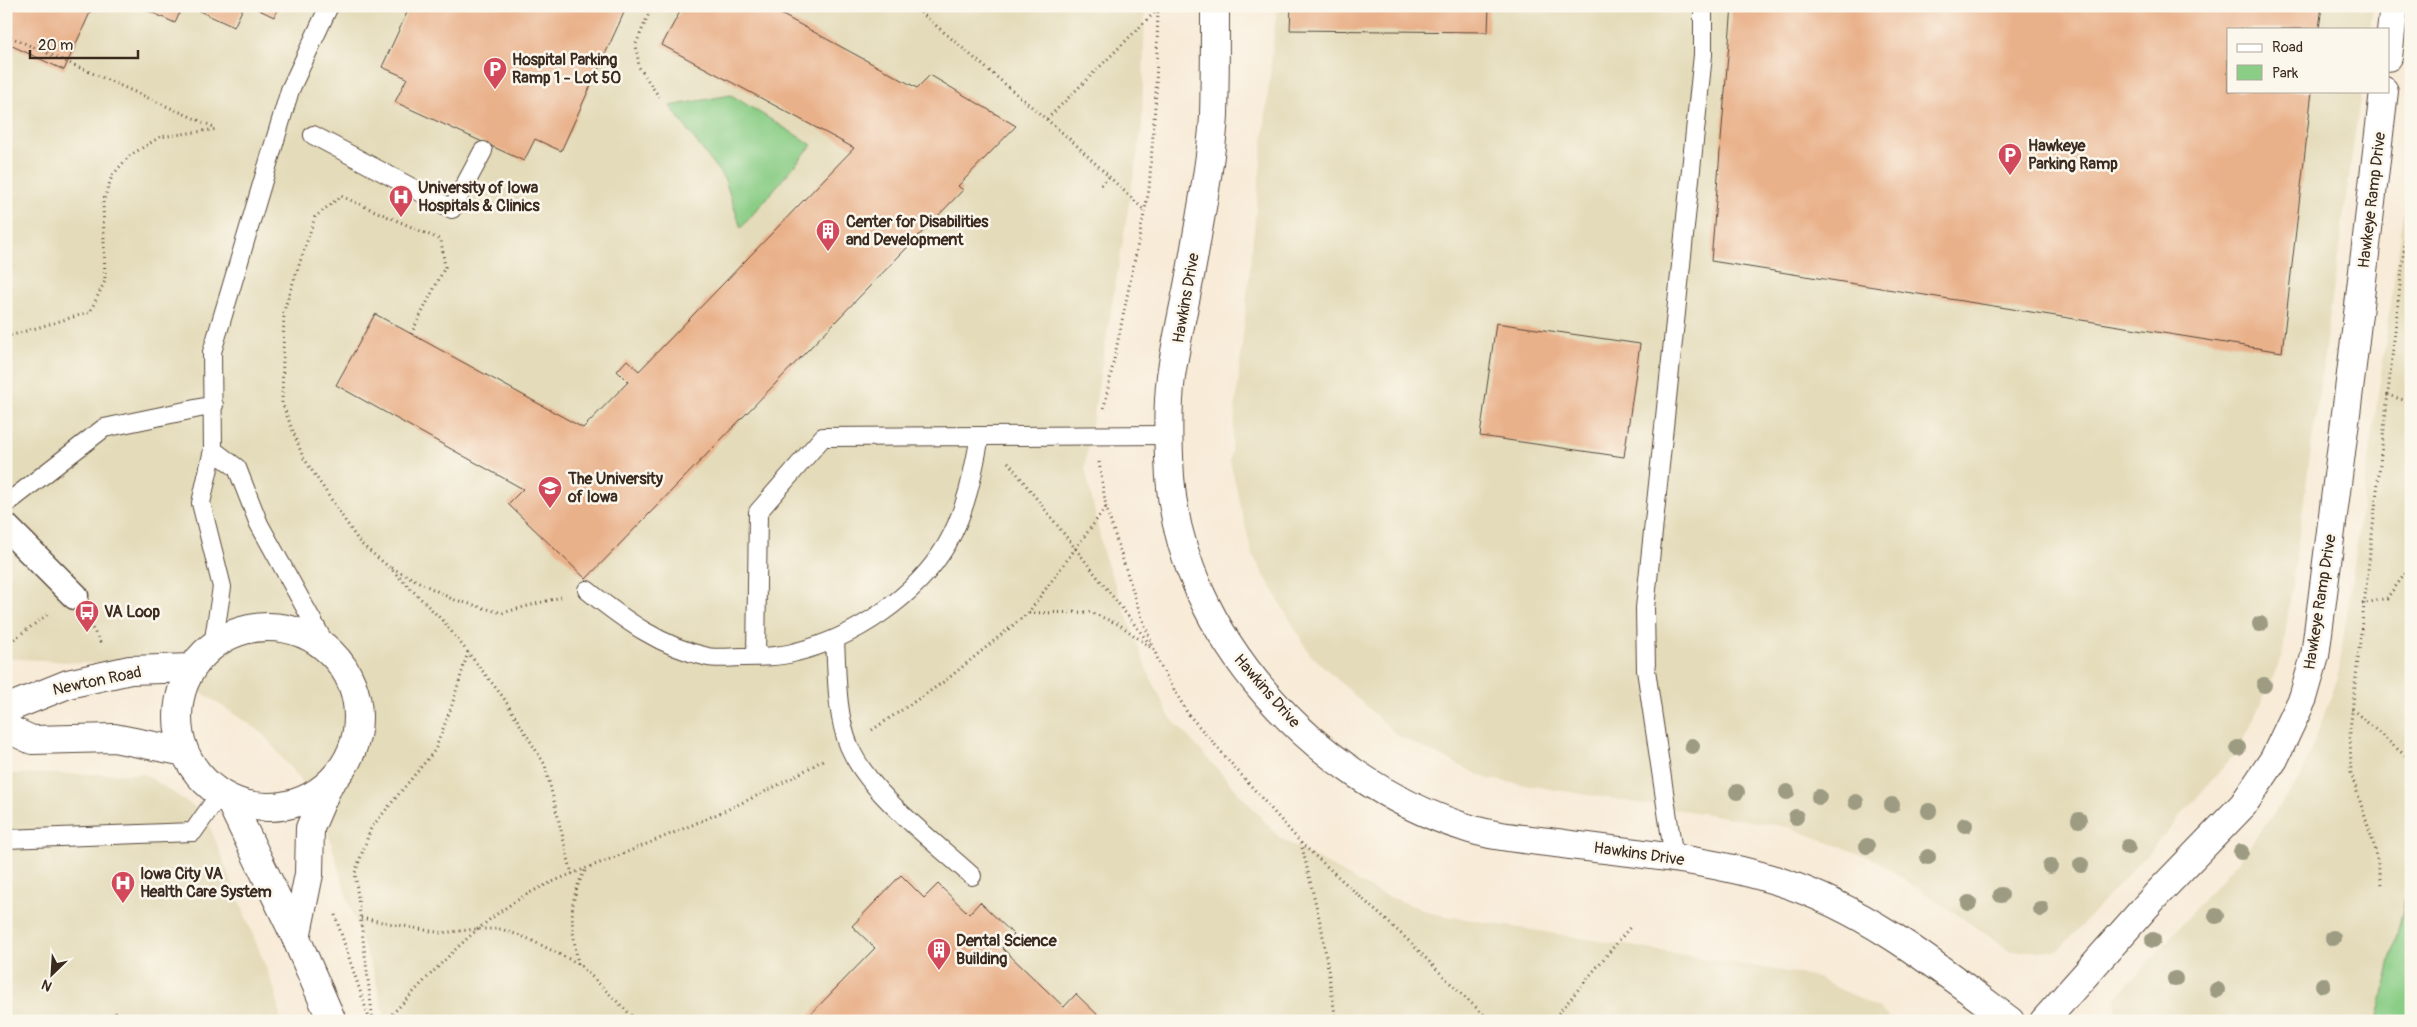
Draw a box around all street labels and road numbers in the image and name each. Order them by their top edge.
street label: Hawkeye Ramp Drive [2354,131,2390,269]
street label: Hawkins Drive [1168,251,1204,345]
street label: Hawkeye Ramp Drive [2299,533,2341,671]
street label: Hawkins Drive [1230,650,1305,732]
street label: Newton Road [51,662,143,700]
street label: Hawkins Drive [1592,838,1686,870]

